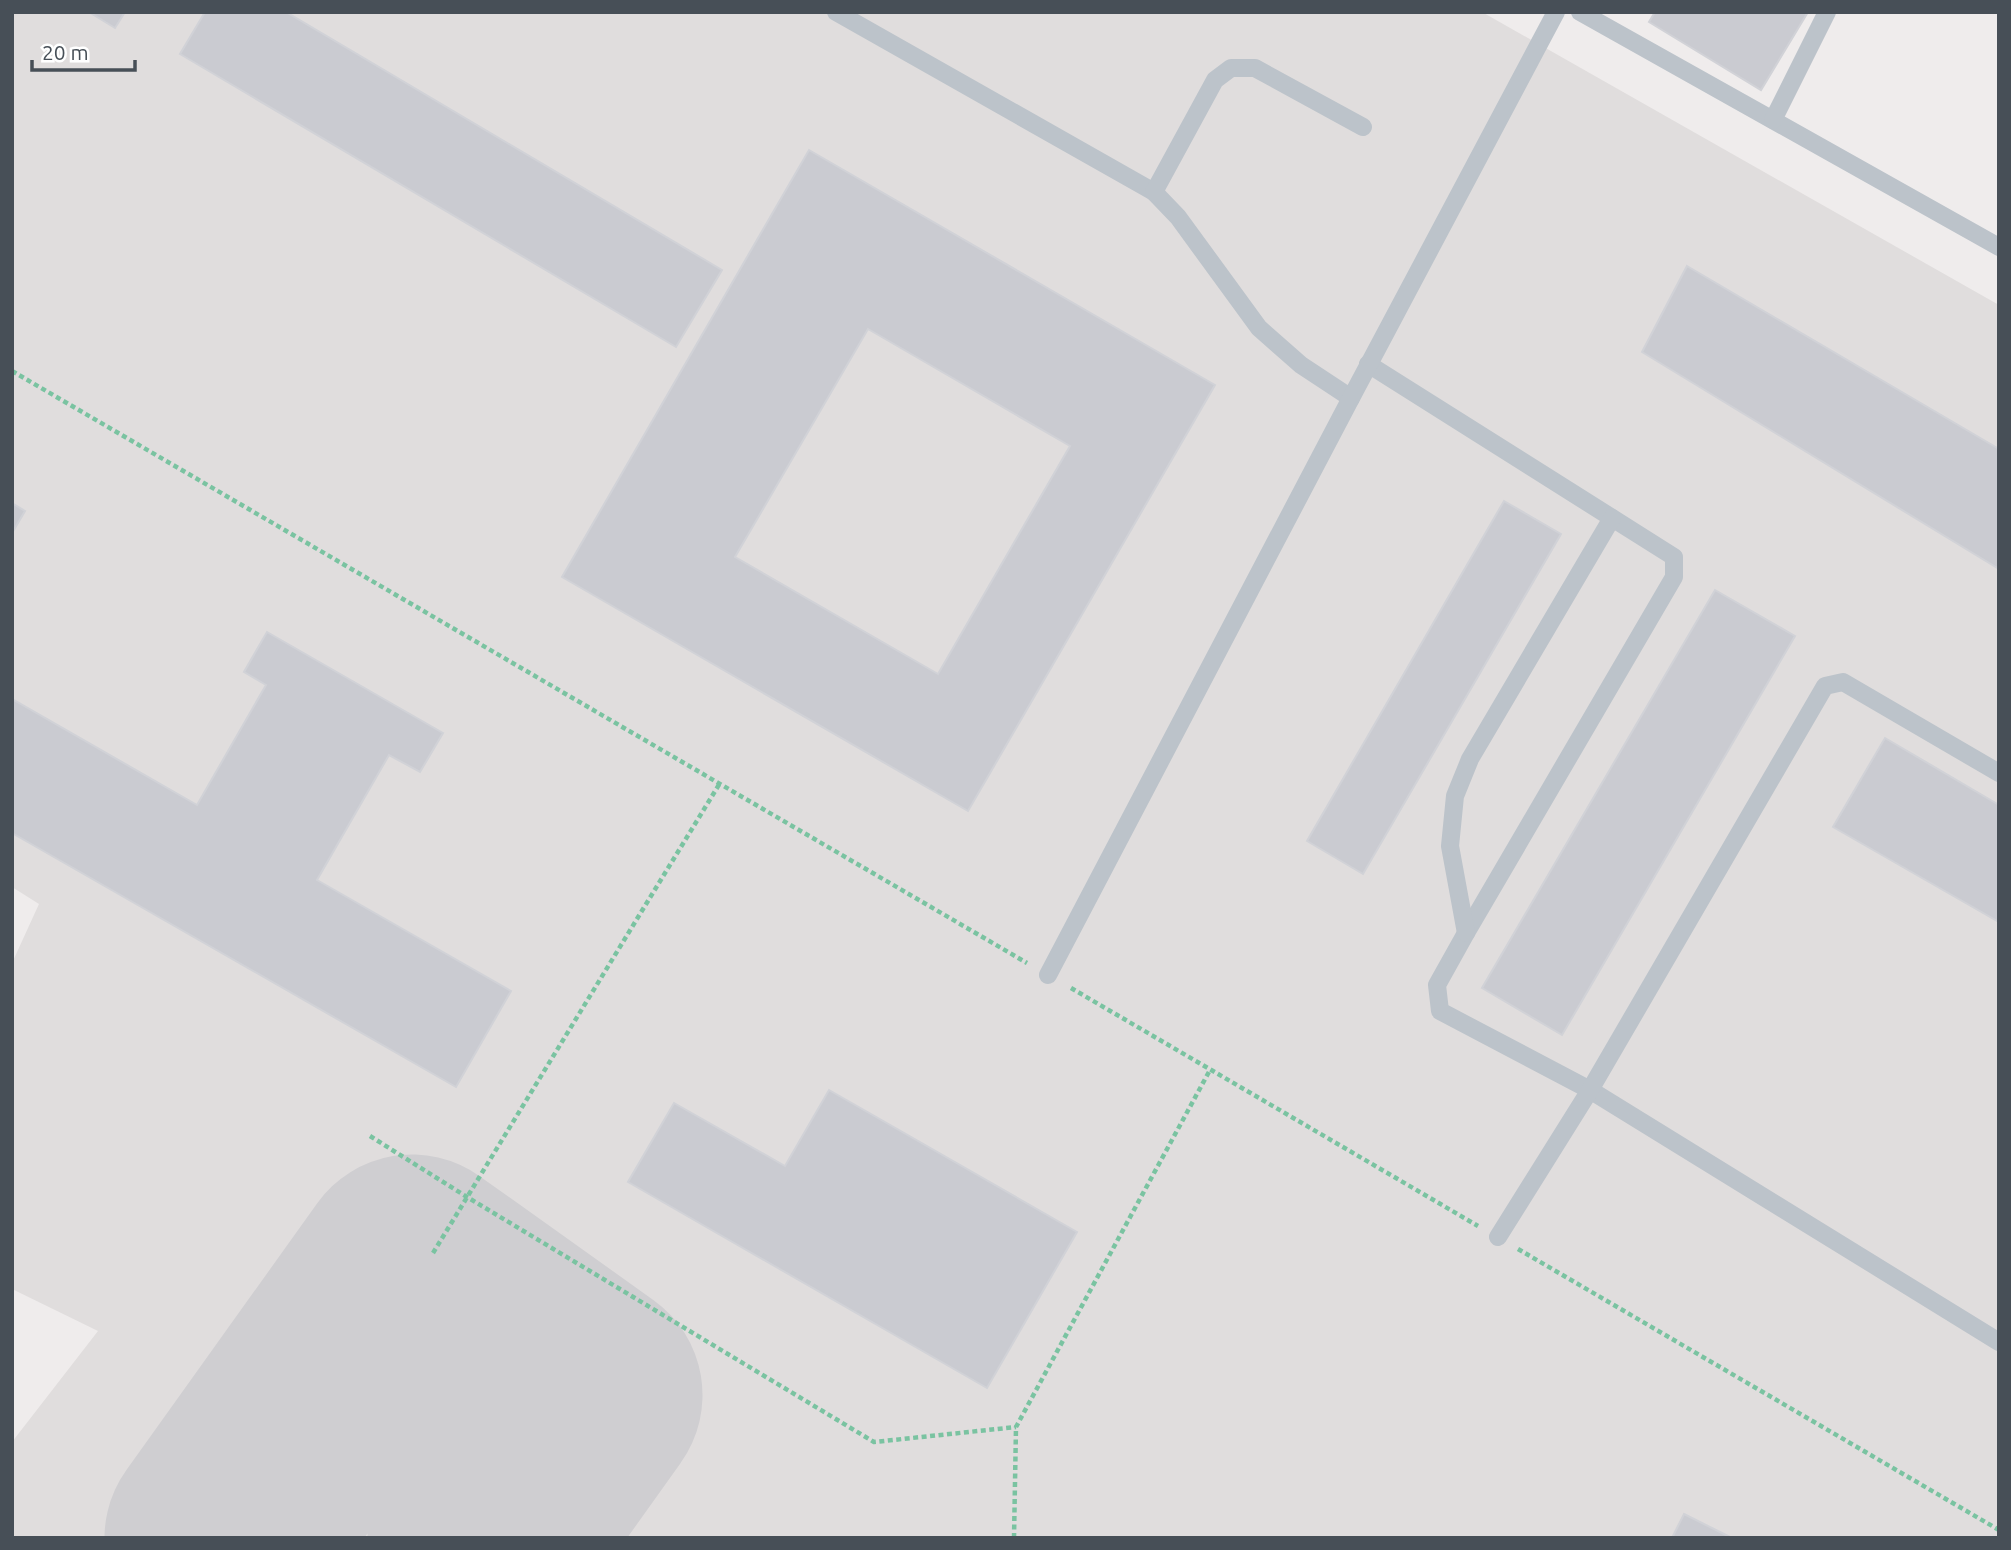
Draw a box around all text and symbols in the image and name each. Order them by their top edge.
scale bar [32,28,135,72]
text: 20 m [42,40,89,64]

